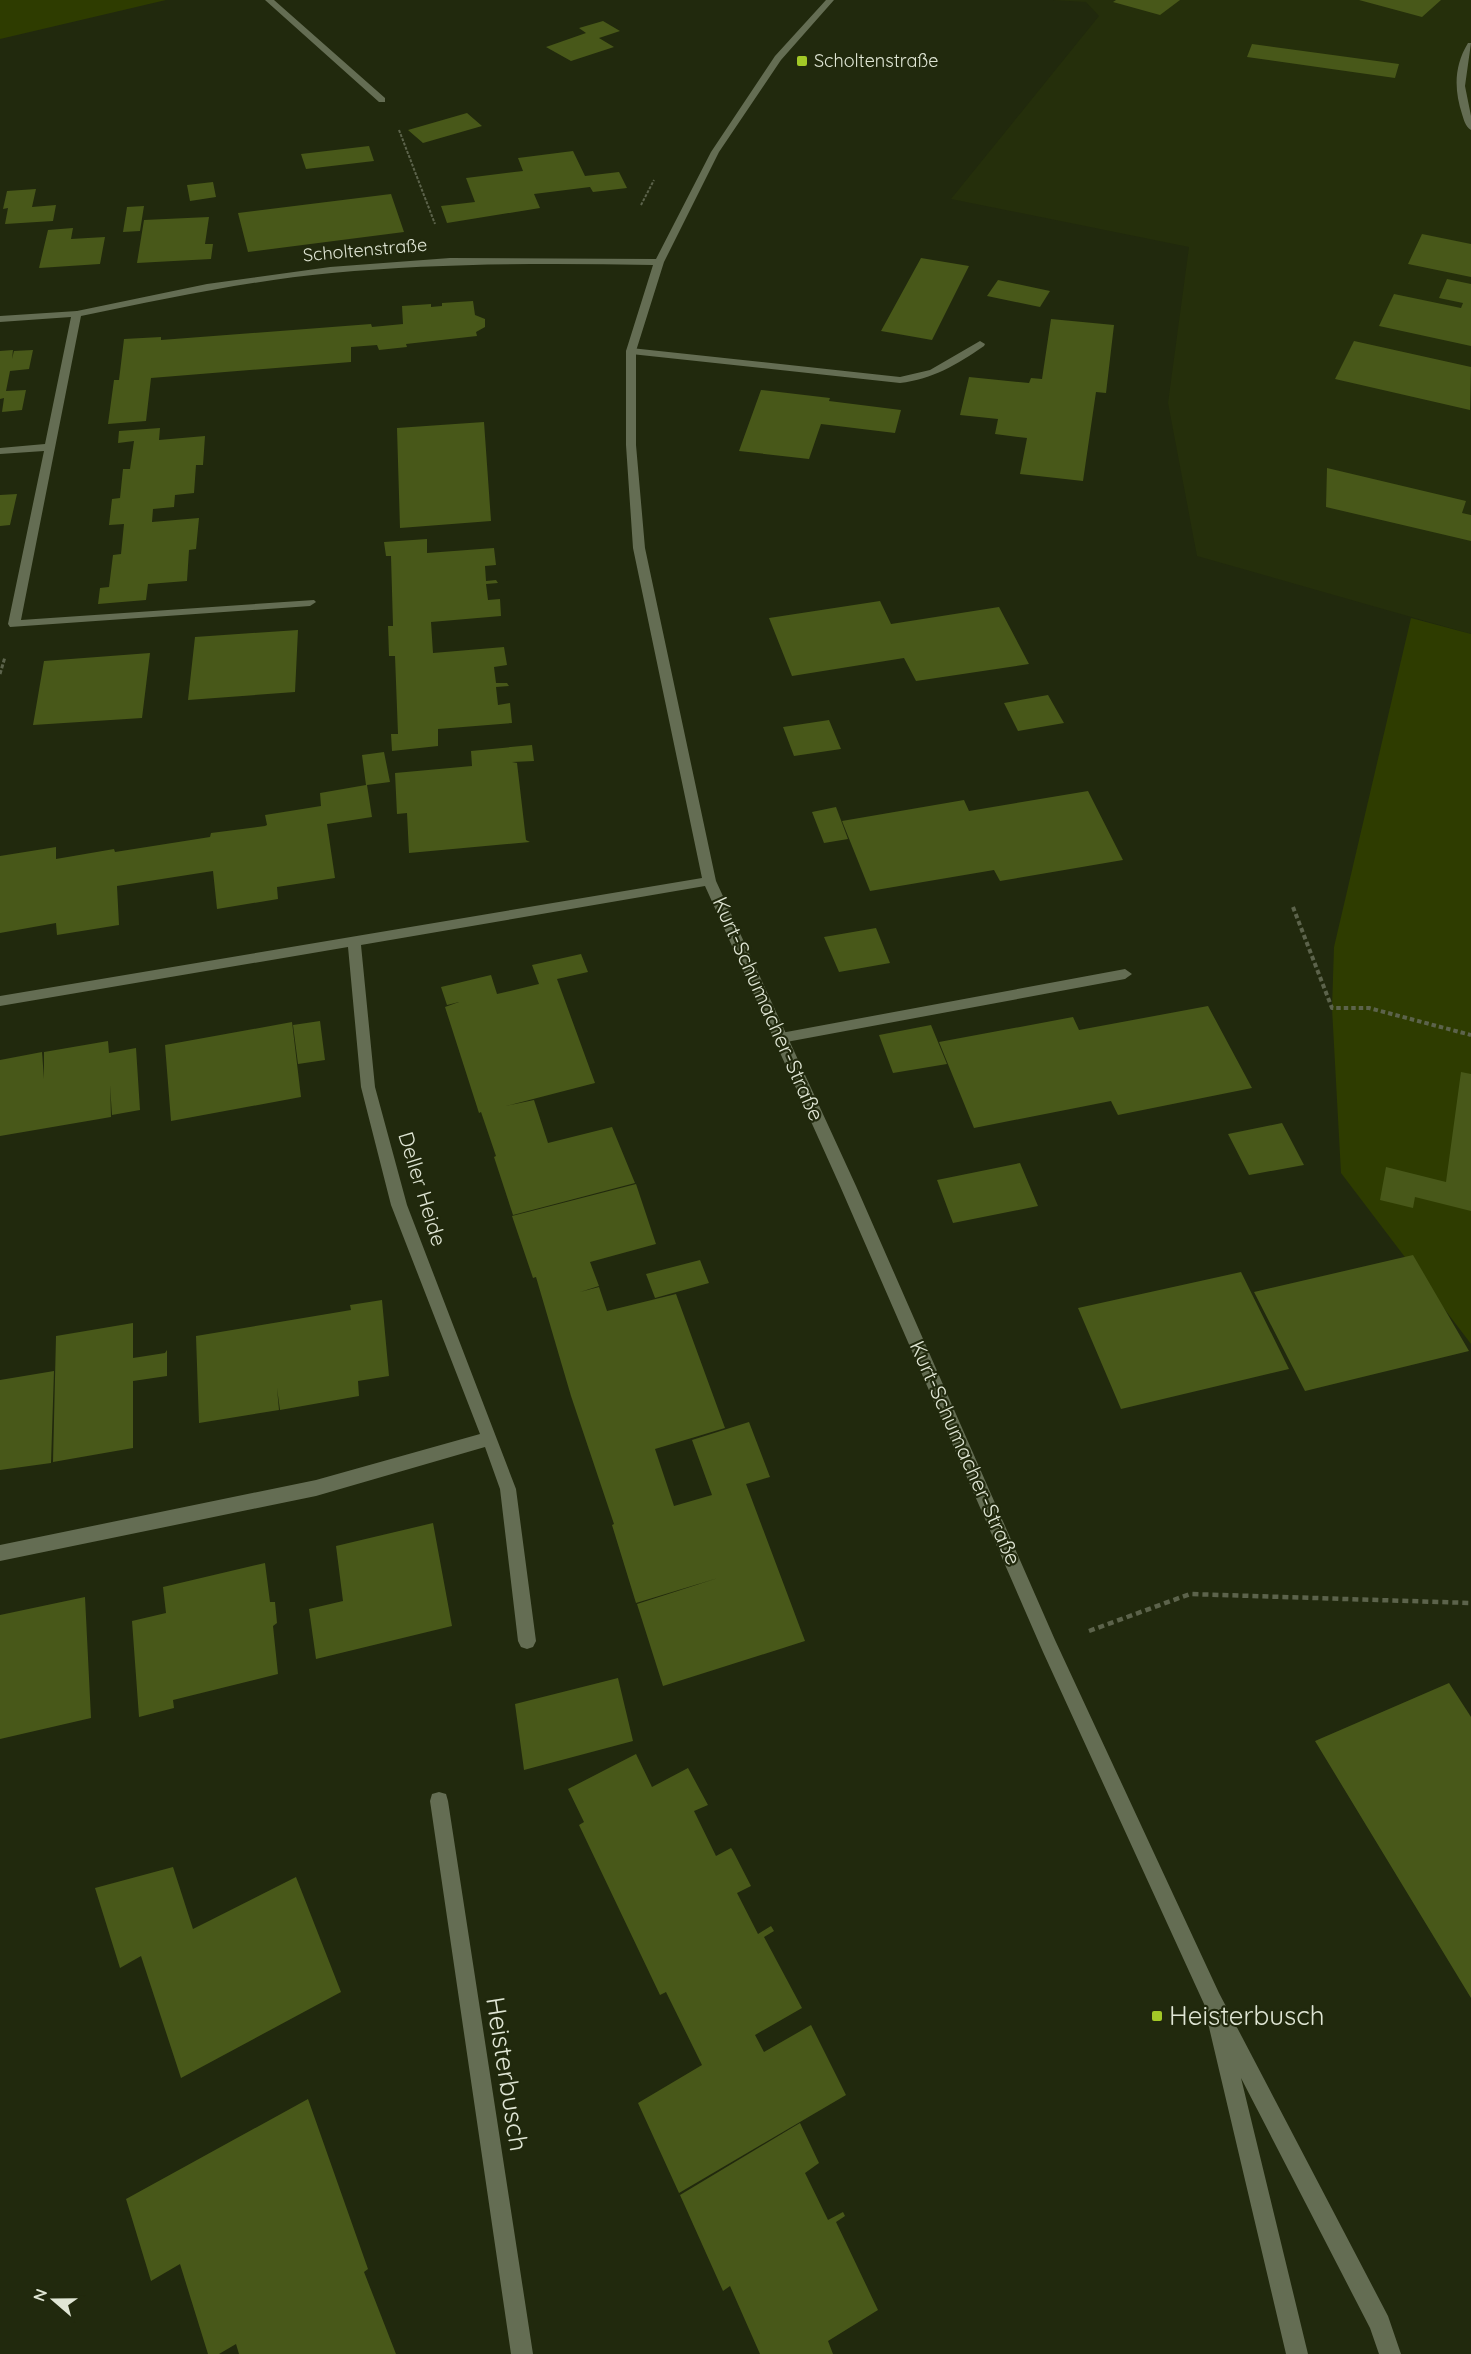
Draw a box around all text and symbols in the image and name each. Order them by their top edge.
place label: Scholtenstraße [814,49,938,72]
marker: Scholtenstraße [795,54,809,68]
street label: Scholtenstraße [302,233,428,266]
street label: Kurt-Schumacher-Straße [708,892,830,1125]
street label: Deller Heide [393,1128,453,1249]
street label: Kurt-Schumacher-Straße [905,1336,1027,1569]
street label: Heisterbusch [479,1995,536,2153]
place label: Heisterbusch [1169,1999,1325,2032]
marker: Heisterbusch [1150,2009,1164,2023]
north arrow [24,2270,84,2330]
text: N [28,2286,51,2304]

